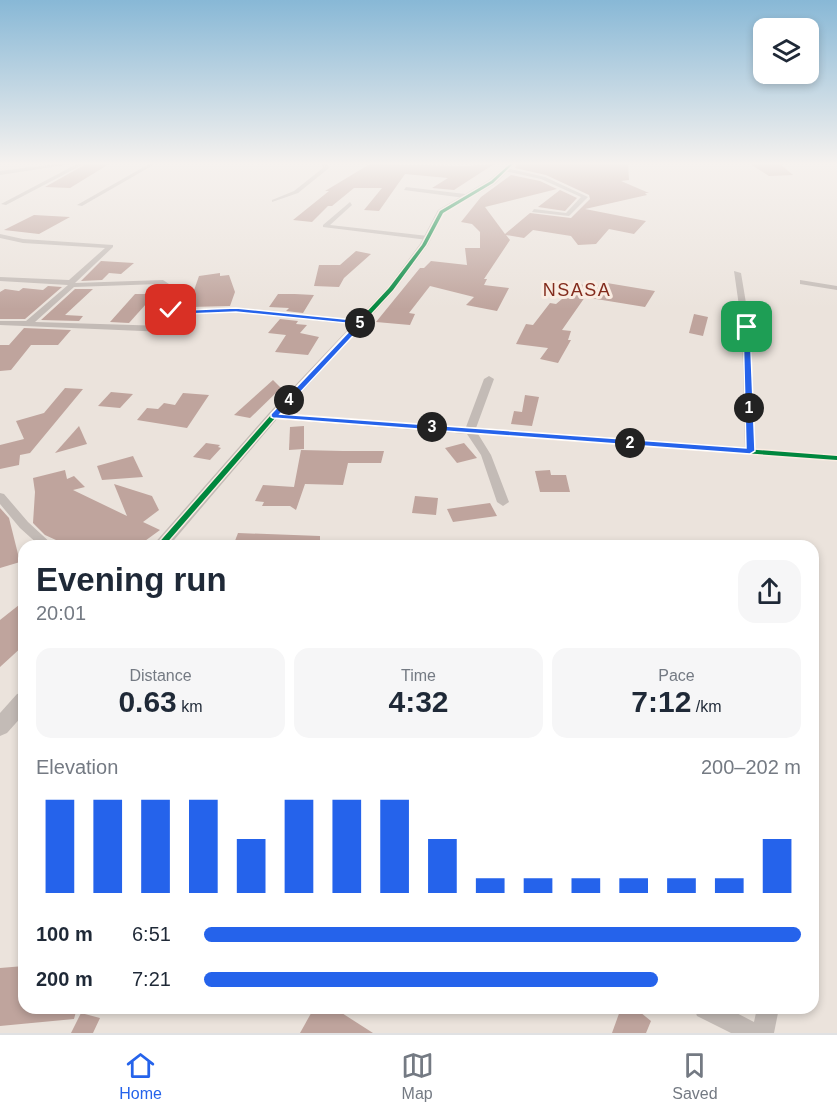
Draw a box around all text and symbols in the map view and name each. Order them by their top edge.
map controls [753,18,819,84]
button: layers [753,18,819,84]
district label: NSASA [543,280,611,300]
pin [145,284,196,335]
icon: check [154,293,187,326]
pin [721,301,772,352]
pin: 5 [345,308,375,338]
icon: arrive [730,310,763,343]
text: 5 [356,314,364,331]
pin: 4 [274,385,304,415]
text: 4 [285,391,293,408]
pin: 1 [734,393,764,423]
text: 1 [745,399,753,416]
pin: 3 [417,412,447,442]
text: 3 [428,418,436,435]
pin: 2 [615,428,645,458]
text: 2 [626,434,634,451]
button: share [738,560,801,623]
text: Evening run [36,561,227,598]
text: 20:01 [36,602,86,624]
text: Distance [129,667,192,684]
text: Time [401,667,436,684]
text: Pace [658,667,695,684]
text: 0.63 [118,685,177,718]
text: 4:32 [388,685,449,718]
text: 7:12 [631,685,691,718]
text: km [177,698,203,715]
text: /km [691,698,722,715]
text: Elevation [36,756,118,778]
text: 200–202 m [701,756,801,778]
text: 100 m [36,923,93,945]
text: 6:51 [132,923,171,945]
text: 200 m [36,968,93,990]
text: 7:21 [132,968,171,990]
tab: Home [119,1049,162,1103]
tab: Map [401,1049,434,1103]
tab: Saved [672,1049,718,1103]

